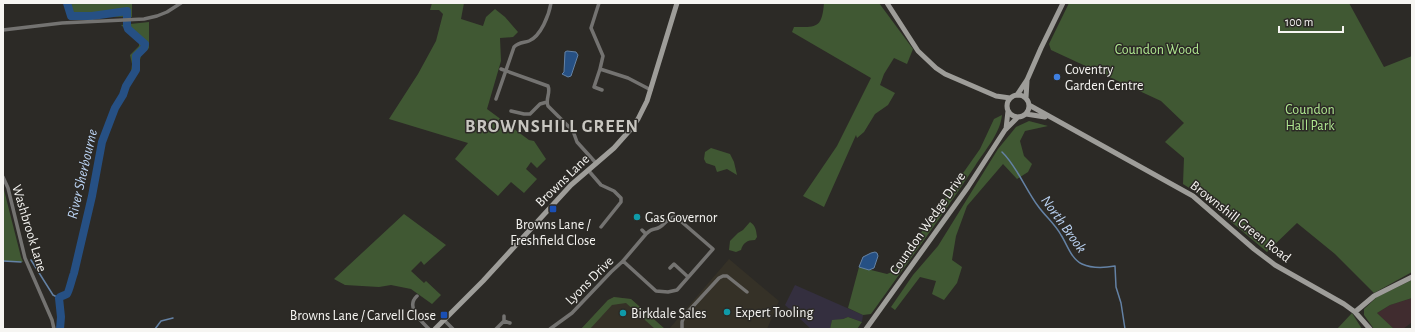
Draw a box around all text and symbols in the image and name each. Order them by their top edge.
scale bar [1279,8,1343,34]
text: 100 m [1285,16,1313,28]
park label: Coundon Wood [1115,43,1199,57]
place label: Coventry Garden Centre [1065,63,1143,93]
marker: Coventry Garden Centre [1052,72,1062,82]
park label: Coundon Hall Park [1285,103,1335,133]
district label: BROWNSHILL GREEN [465,118,639,136]
water label: River Sherbourne [65,128,100,220]
street label: Browns Lane [533,152,592,210]
street label: Coundon Wedge Drive [887,170,969,278]
street label: Brownshill Green Road [1188,178,1293,265]
street label: Washbrook Lane [9,183,49,274]
water label: North Brook [1038,193,1089,256]
marker: Browns Lane / Freshfield Close [548,204,558,214]
place label: Gas Governor [645,211,718,225]
marker: Gas Governor [632,212,642,222]
place label: Browns Lane / Freshfield Close [510,218,596,248]
street label: Lyons Drive [563,254,617,308]
place label: Expert Tooling [735,306,813,320]
place label: Birkdale Sales [631,307,706,321]
marker: Expert Tooling [722,307,732,317]
marker: Birkdale Sales [618,308,628,318]
place label: Browns Lane / Carvell Close [290,309,436,323]
marker: Browns Lane / Carvell Close [439,310,449,320]

